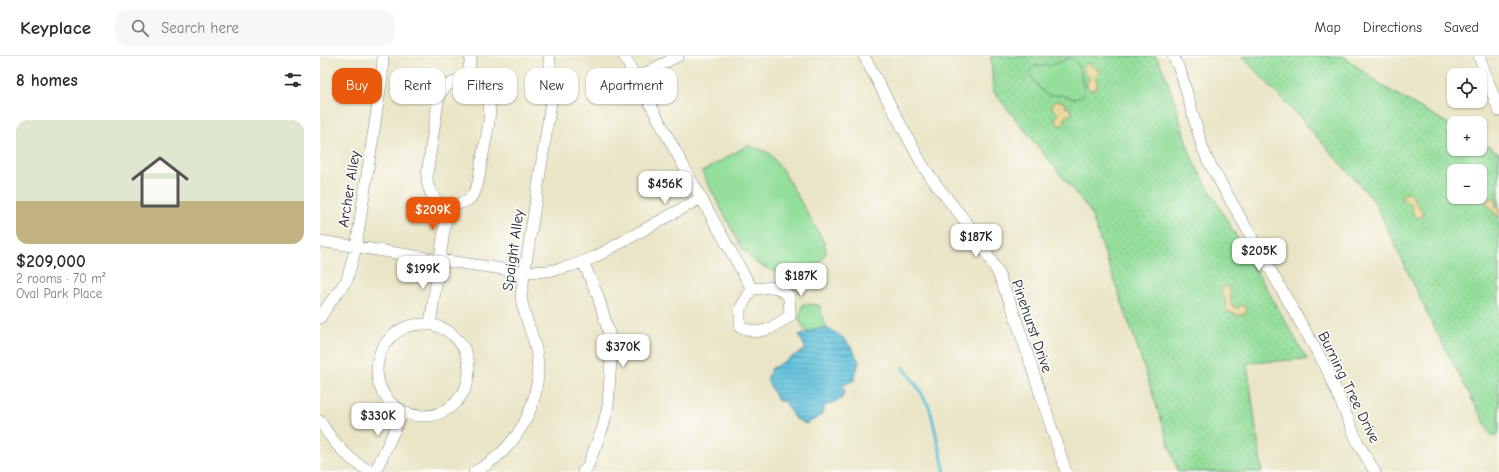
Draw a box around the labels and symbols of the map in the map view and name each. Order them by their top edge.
street label: Archer Alley [334,149,364,229]
pin: $456K [637,171,693,205]
pin: $209K [405,197,461,231]
street label: Spaight Alley [498,208,528,292]
pin: $187K [948,224,1004,258]
pin: $205K [1231,238,1287,272]
pin: $199K [395,256,451,290]
pin: $187K [773,263,829,297]
street label: Pinehurst Drive [1008,277,1056,375]
street label: Burning Tree Drive [1314,328,1384,446]
pin: $370K [595,334,651,368]
pin: $330K [350,403,406,437]

